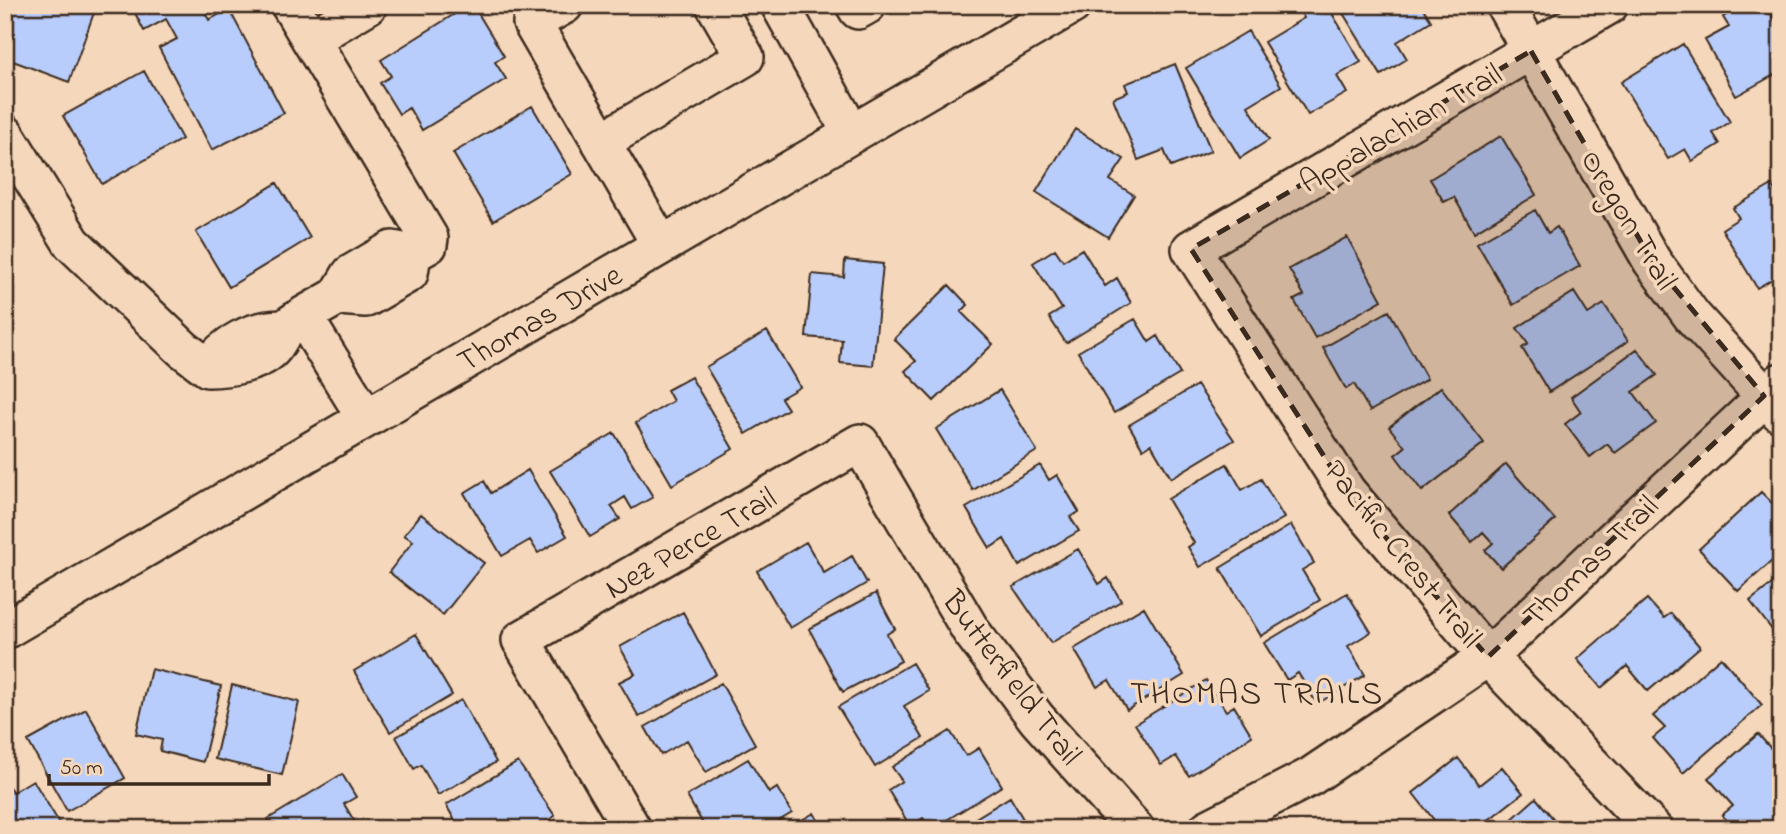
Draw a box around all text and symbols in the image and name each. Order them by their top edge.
street label: Appalachian Trail [1292,53,1512,207]
street label: Oregon Trail [1566,142,1688,300]
street label: Thomas Drive [450,254,632,386]
street label: Pacific Crest Trail [1311,451,1492,659]
street label: Nez Perce Trail [597,477,786,613]
street label: Thomas Trail [1514,485,1671,640]
street label: Butterfield Trail [928,581,1092,777]
district label: THOMAS TRAILS [1130,671,1384,719]
scale bar [49,743,270,787]
text: 50 m [60,754,103,784]

